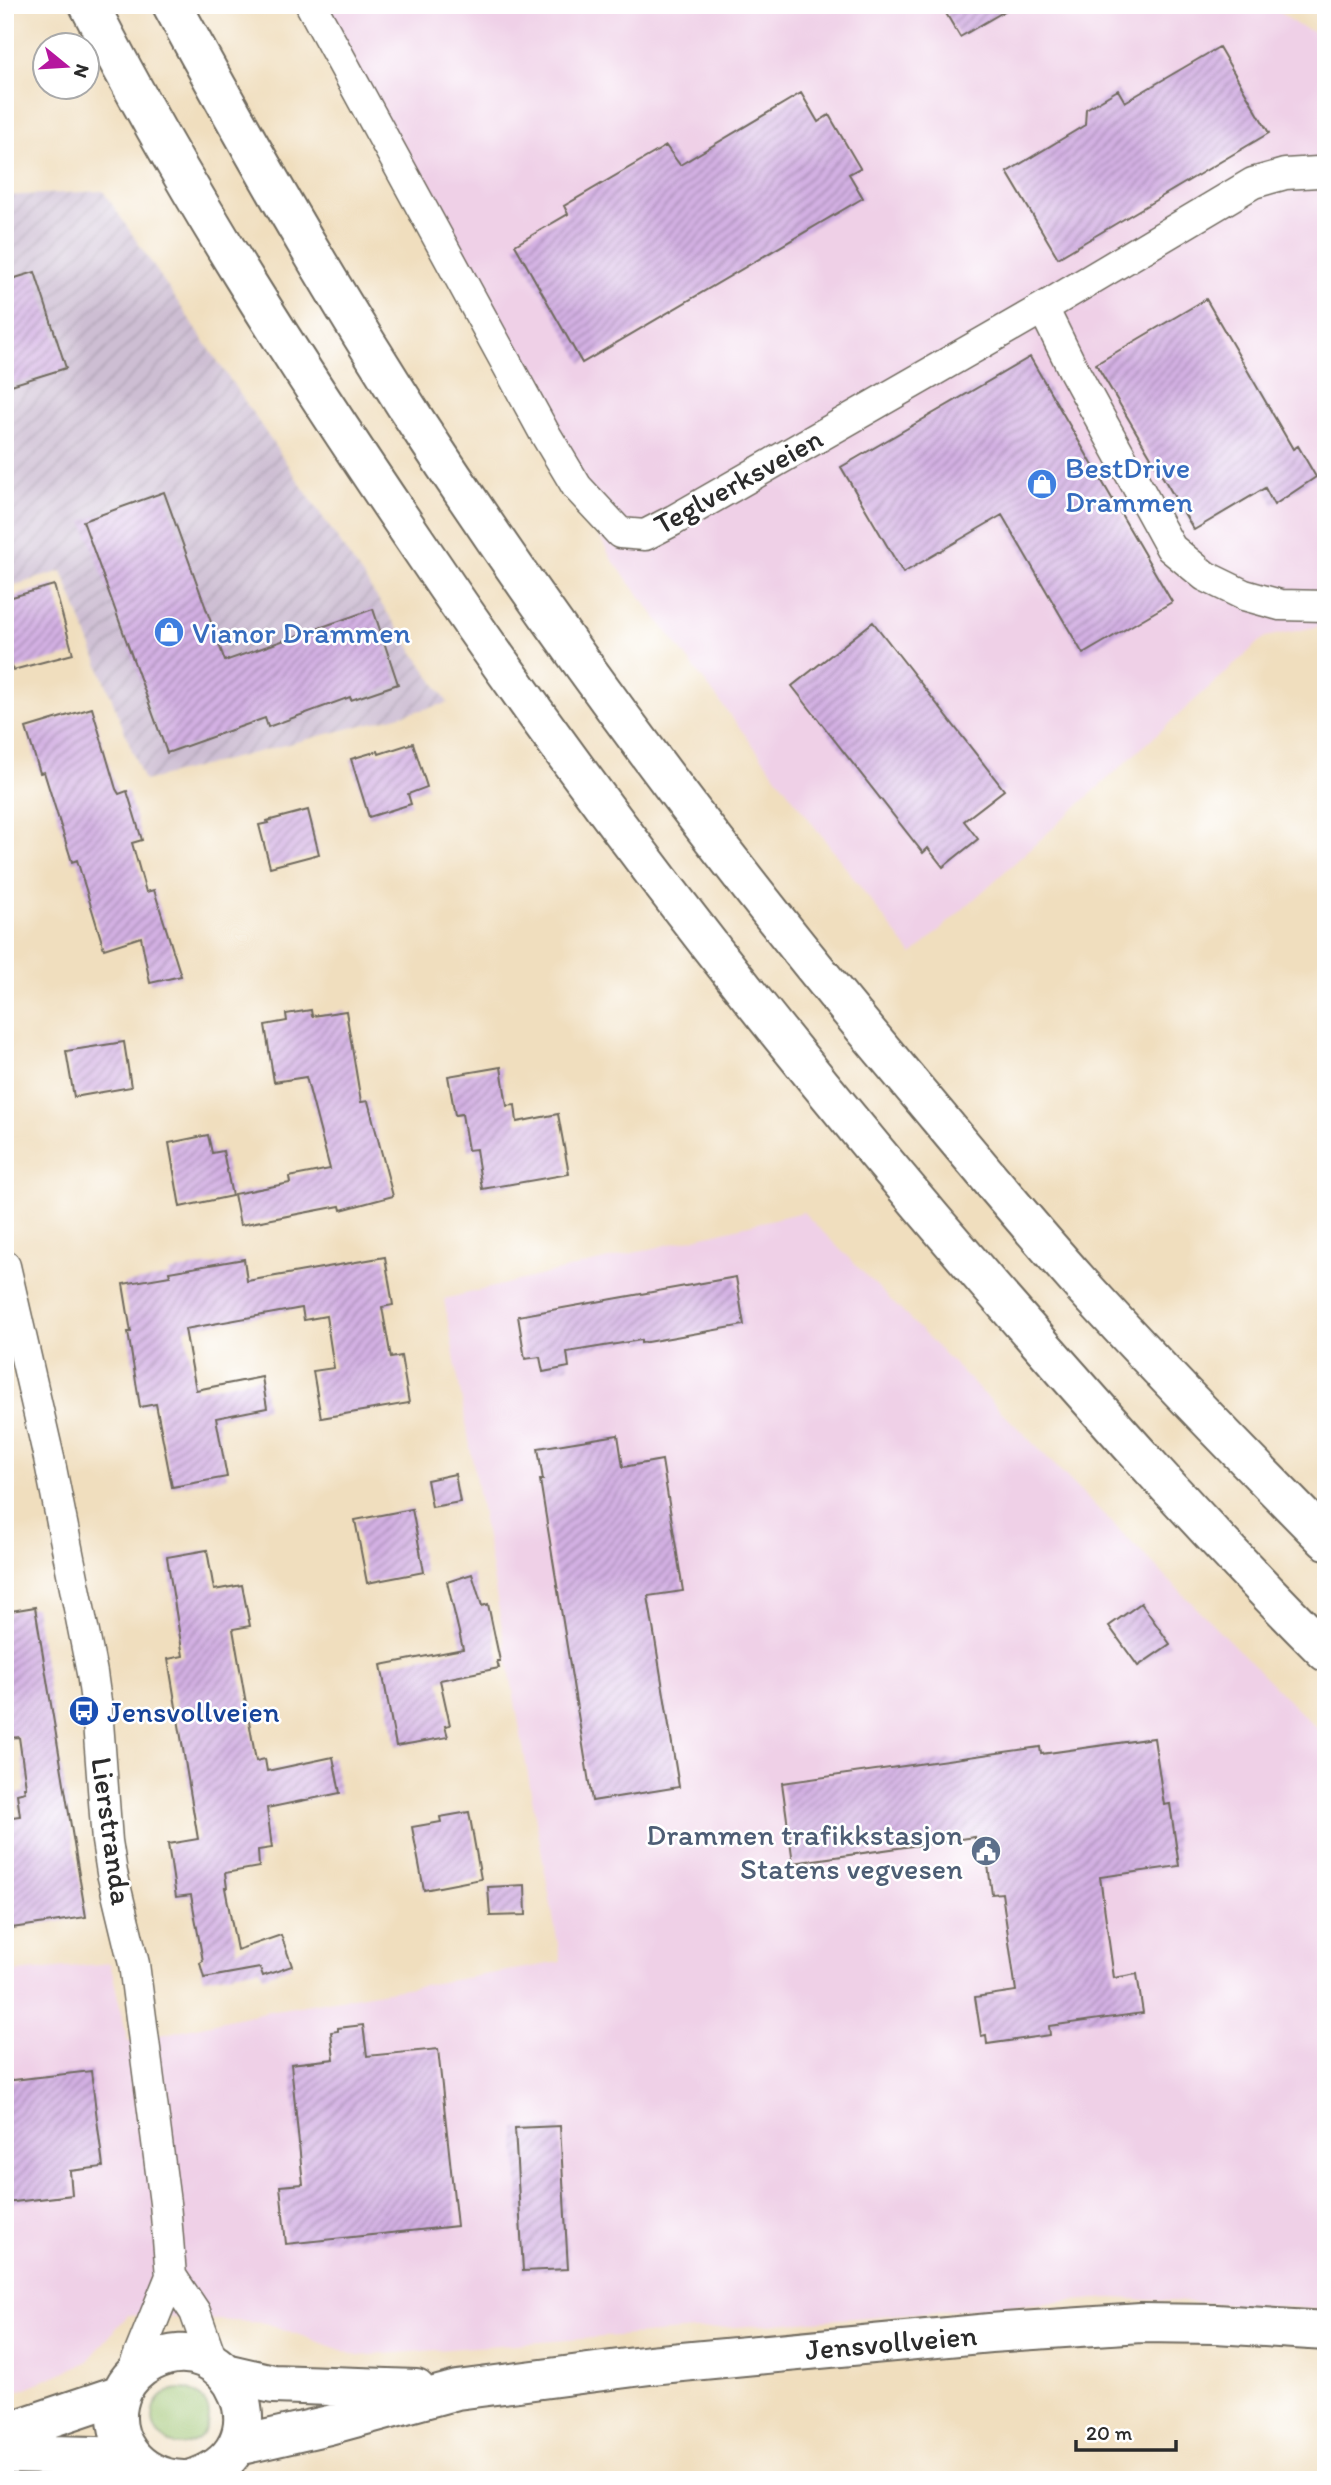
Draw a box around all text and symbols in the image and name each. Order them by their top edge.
north arrow [32,32,102,102]
text: N [69,61,95,81]
street label: Teglverksveien [647,419,829,543]
place label: BestDrive Drammen [1065,449,1193,520]
shop icon: BestDrive Drammen [1025,467,1059,501]
place label: Vianor Drammen [192,614,410,651]
shop icon: Vianor Drammen [152,615,186,649]
place label: Jensvollveien [107,1693,280,1730]
bus stop icon: Jensvollveien [67,1694,101,1728]
street label: Lierstranda [83,1755,141,1908]
place label: Drammen trafikkstasjon Statens vegvesen [646,1816,963,1887]
public building icon: Drammen trafikkstasjon Statens vegvesen [969,1834,1003,1868]
street label: Jensvollveien [803,2316,979,2368]
scale bar [1076,2408,1175,2452]
text: 20 m [1086,2420,1133,2445]

